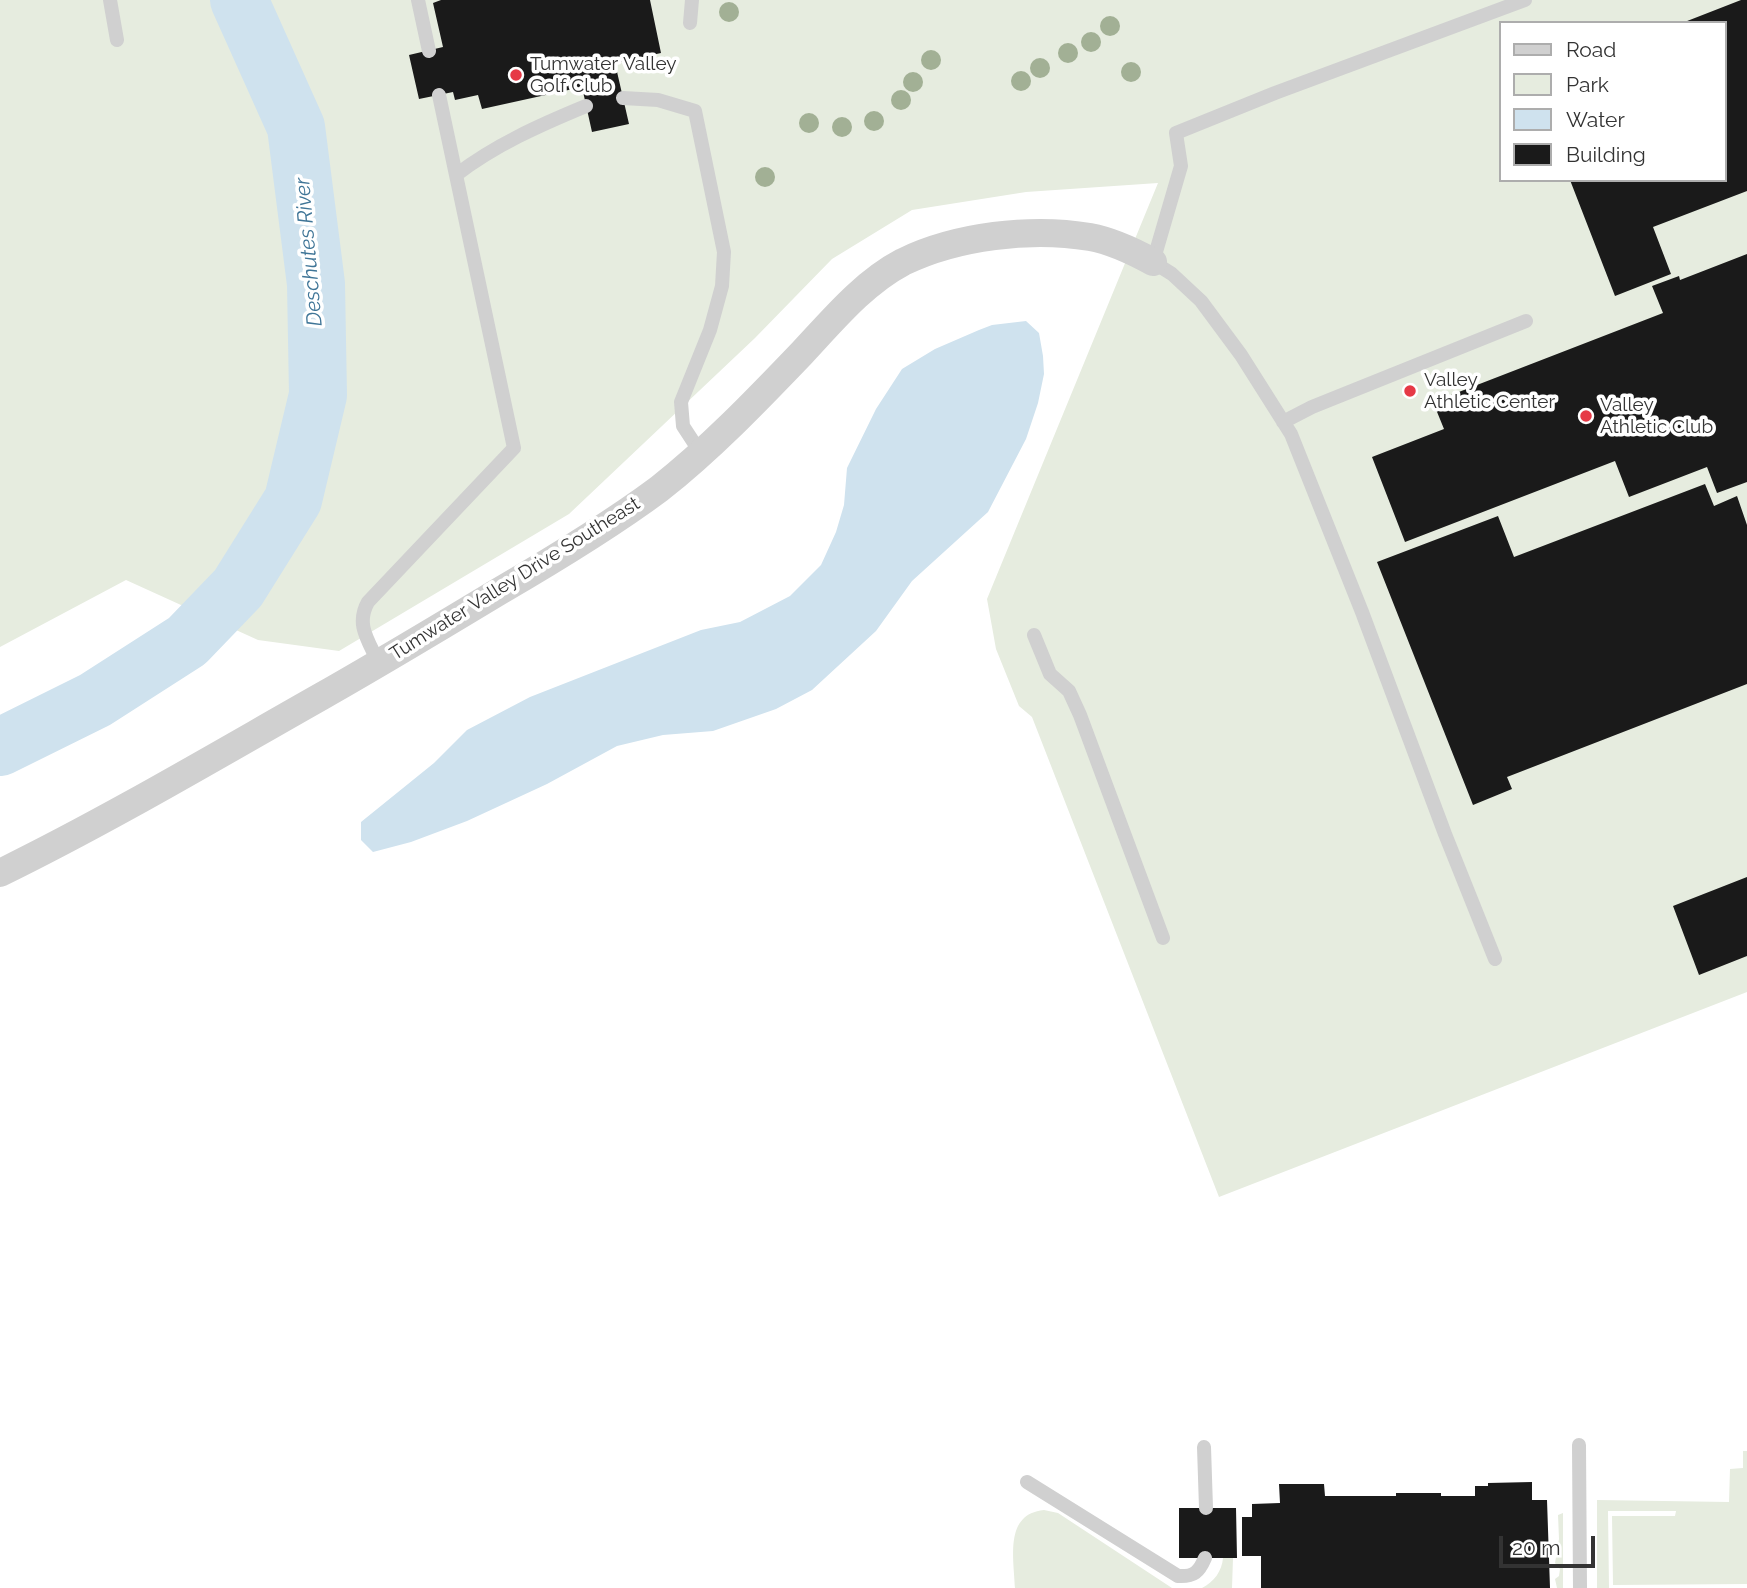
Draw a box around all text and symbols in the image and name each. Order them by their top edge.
legend [1498,21,1726,182]
text: Road [1566,37,1616,62]
place label: Tumwater Valley Golf Club [530,53,677,97]
marker: Tumwater Valley Golf Club [508,67,524,83]
text: Park [1566,72,1609,97]
text: Water [1566,107,1625,132]
text: Building [1566,142,1646,167]
water label: Deschutes River [290,177,328,327]
place label: Valley Athletic Center [1424,369,1555,413]
marker: Valley Athletic Center [1402,383,1418,399]
place label: Valley Athletic Club [1600,394,1713,438]
marker: Valley Athletic Club [1578,408,1594,424]
street label: Tumwater Valley Drive Southeast [386,492,644,666]
scale bar [1502,1522,1598,1566]
text: 20 m [1512,1535,1560,1560]

